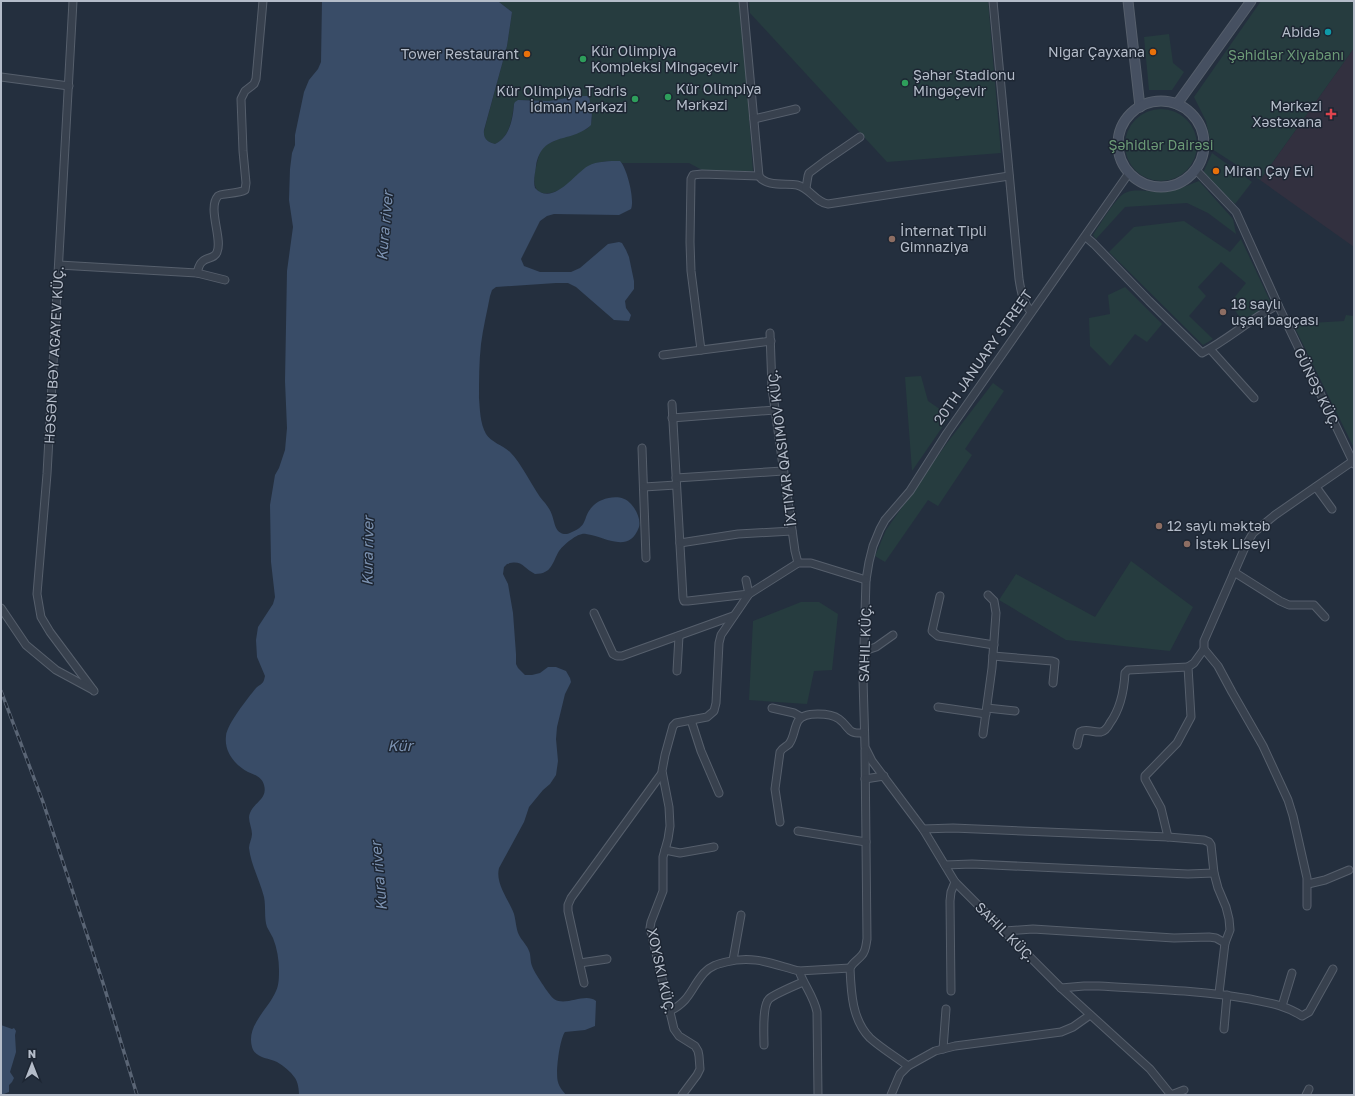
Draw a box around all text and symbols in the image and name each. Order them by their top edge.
place label: Abidə [1282,23,1320,40]
marker: Abidə [1323,27,1333,37]
place label: Kür Olimpiya Kompleksi Mingəçevir [591,42,739,75]
place label: Nigar Çayxana [1048,43,1145,60]
place label: Tower Restaurant [401,45,519,62]
park label: Şəhidlər Xiyabanı [1228,46,1344,63]
marker: Nigar Çayxana [1148,47,1158,57]
marker: Tower Restaurant [522,49,532,59]
marker: Kür Olimpiya Kompleksi Mingəçevir [578,54,588,64]
place label: Şəhər Stadionu Mingəçevir [913,66,1015,99]
marker: Şəhər Stadionu Mingəçevir [900,78,910,88]
place label: Kür Olimpiya Mərkəzi [676,80,761,113]
place label: Kür Olimpiya Tədris İdman Mərkəzi [496,82,627,115]
marker: Kür Olimpiya Mərkəzi [663,92,673,102]
marker: Kür Olimpiya Tədris İdman Mərkəzi [630,94,640,104]
place label: Mərkəzi Xəstəxana [1252,97,1322,130]
marker: Mərkəzi Xəstəxana [1325,108,1337,120]
park label: Şəhidlər Dairəsi [1109,136,1213,153]
place label: Miran Çay Evi [1224,162,1314,179]
marker: Miran Çay Evi [1211,166,1221,176]
water label: Kura river [372,188,396,261]
place label: İnternat Tipli Gimnaziya [900,222,987,255]
marker: İnternat Tipli Gimnaziya [887,234,897,244]
street label: HƏSƏN BƏY AĞAYEV KÜÇ. [40,266,67,444]
street label: 20TH JANUARY STREET [930,286,1036,427]
place label: 18 saylı uşaq bağçası [1231,295,1319,328]
marker: 18 saylı uşaq bağçası [1218,307,1228,317]
street label: GÜNƏŞ KÜÇ. [1291,345,1344,431]
street label: İXTIYAR QASIMOV KÜÇ. [763,369,800,527]
water label: Kura river [357,514,377,586]
place label: 12 saylı məktəb [1167,517,1270,534]
marker: 12 saylı məktəb [1154,521,1164,531]
place label: İstək Liseyi [1195,535,1270,552]
marker: İstək Liseyi [1182,539,1192,549]
street label: SAHIL KÜÇ. [855,604,874,682]
water label: Kür [388,736,415,754]
water label: Kura river [366,839,390,912]
street label: SAHIL KÜÇ. [972,898,1039,965]
street label: XOYSKI KÜÇ. [644,926,679,1015]
north arrow [12,1044,52,1084]
text: N [28,1047,36,1060]

